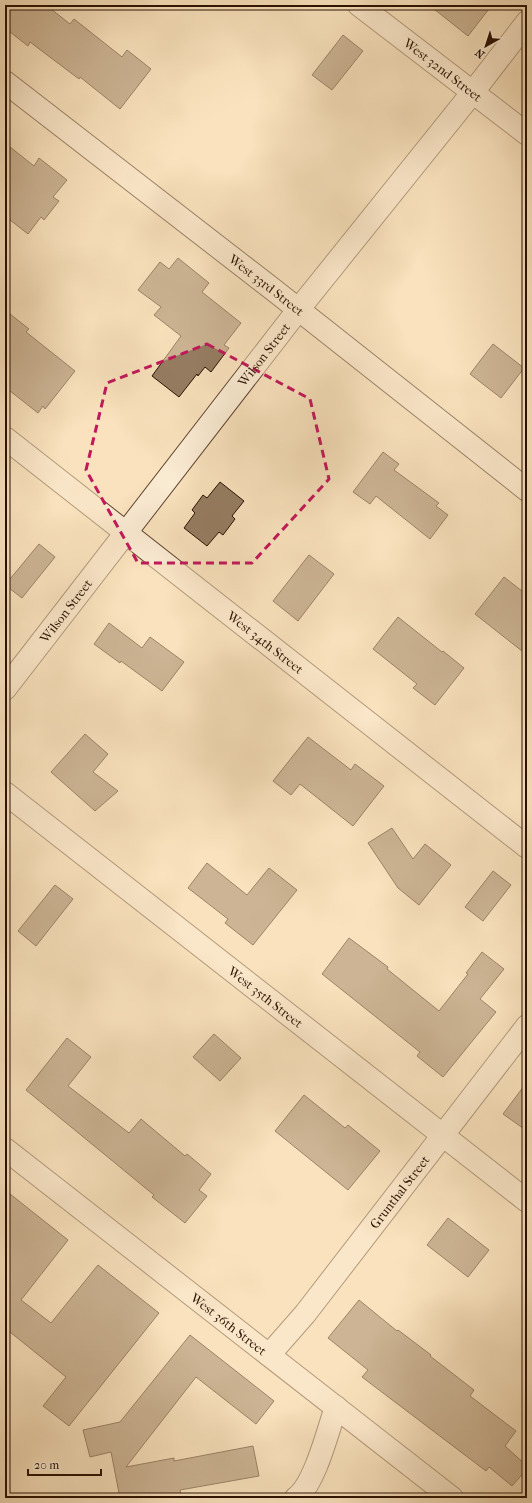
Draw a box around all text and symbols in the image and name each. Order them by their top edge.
north arrow [466,26,506,66]
street label: West 32nd Street [400,35,485,105]
text: N [472,45,487,61]
street label: West 33rd Street [225,251,307,319]
street label: Wilson Street [234,320,294,390]
street label: Wilson Street [36,576,95,646]
street label: West 34th Street [223,607,307,677]
street label: West 35th Street [224,963,306,1031]
street label: Grunthal Street [367,1152,433,1232]
street label: West 36th Street [187,1289,270,1359]
scale bar [28,1451,101,1477]
text: 20 m [34,1458,59,1472]

